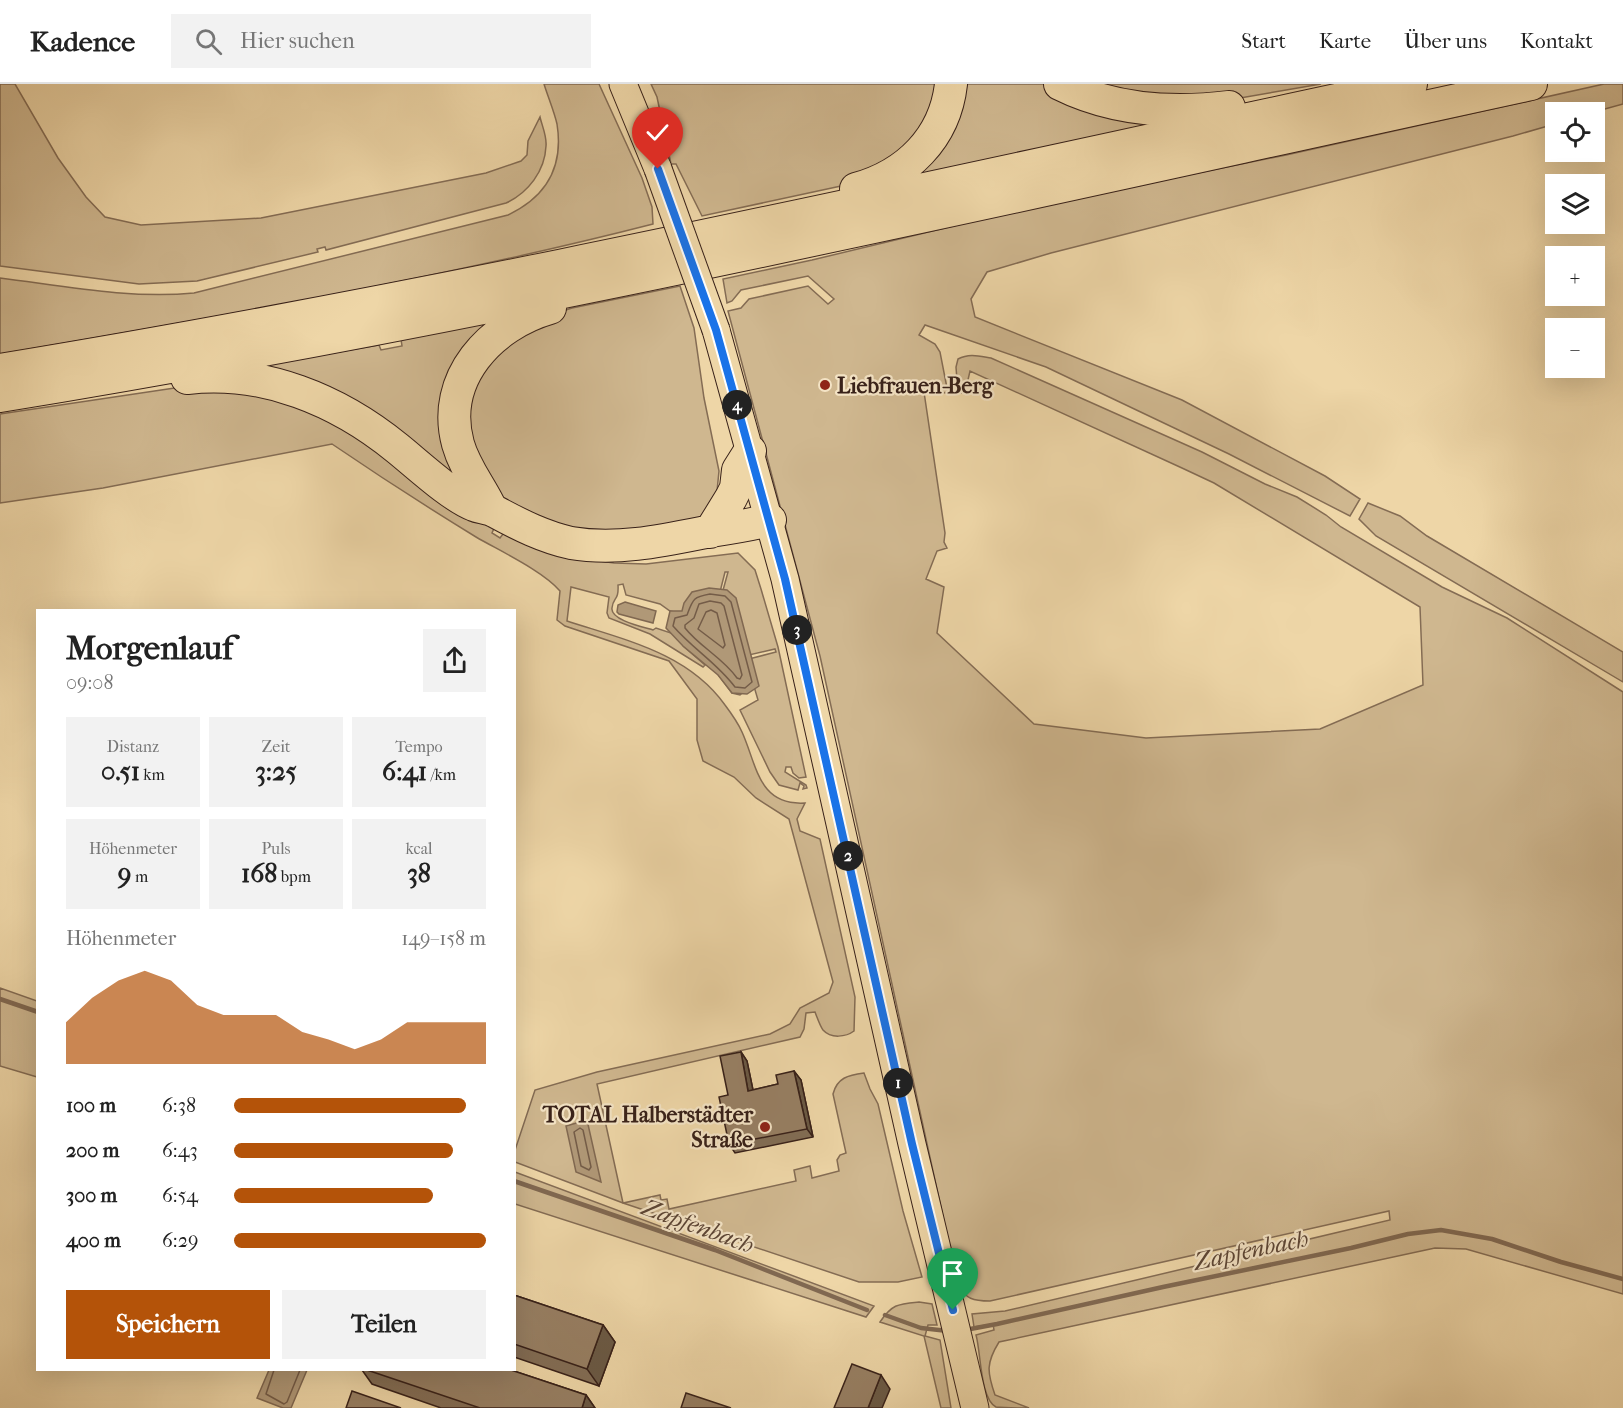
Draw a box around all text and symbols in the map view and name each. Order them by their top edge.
search box [171,14,591,68]
text: Kadence [30,25,135,58]
icon: search [192,25,225,58]
text: Hier suchen [240,28,355,54]
text: Start [1241,29,1286,53]
text: Karte [1319,29,1371,53]
text: Über uns [1404,29,1487,53]
text: Kontakt [1520,29,1593,53]
map controls [1545,102,1605,378]
button: locate [1545,102,1605,162]
pin [632,107,683,169]
icon: check [641,116,674,149]
button: layers [1545,174,1605,234]
button: + [1545,246,1605,306]
button: − [1545,318,1605,378]
place label: Liebfrauen-Berg [837,373,995,399]
marker: Liebfrauen-Berg [818,378,832,392]
pin: 4 [722,390,752,420]
text: 4 [732,395,742,414]
pin: 3 [782,615,812,645]
text: 3 [794,620,800,639]
text: Morgenlauf [66,629,233,668]
button: share [423,629,486,692]
text: 09:08 [66,671,113,694]
text: Distanz [107,737,159,756]
text: Zeit [261,737,291,756]
text: Tempo [395,737,443,756]
text: 0.51 [101,756,140,787]
text: 3:25 [255,756,297,787]
text: 6:41 [382,756,427,787]
text: km [140,765,165,784]
text: /km [427,765,456,784]
text: Höhenmeter [89,839,177,858]
text: Puls [261,839,291,858]
text: kcal [406,839,432,858]
pin: 2 [833,841,863,871]
text: 2 [844,846,852,865]
text: 9 [118,858,131,889]
text: 168 [241,858,277,889]
text: 38 [407,858,431,889]
text: m [131,867,148,886]
text: bpm [277,867,311,886]
text: Höhenmeter [66,927,176,950]
text: 149–158 m [401,927,486,950]
pin: 1 [883,1068,913,1098]
text: 1 [895,1073,901,1092]
text: 100 m [66,1094,116,1117]
text: 6:38 [162,1094,196,1117]
place label: TOTAL Halberstädter Straße [542,1102,754,1153]
marker: TOTAL Halberstädter Straße [758,1120,772,1134]
text: 200 m [66,1139,119,1162]
text: 6:43 [162,1139,198,1162]
text: 300 m [66,1184,117,1207]
text: 6:54 [162,1184,198,1207]
water label: Zapfenbach [637,1192,758,1259]
water label: Zapfenbach [1189,1224,1311,1276]
text: 400 m [66,1229,121,1252]
text: 6:29 [162,1229,198,1252]
pin [927,1248,978,1310]
icon: arrive [936,1257,969,1290]
button: Speichern [66,1290,270,1359]
button: Teilen [282,1290,486,1359]

